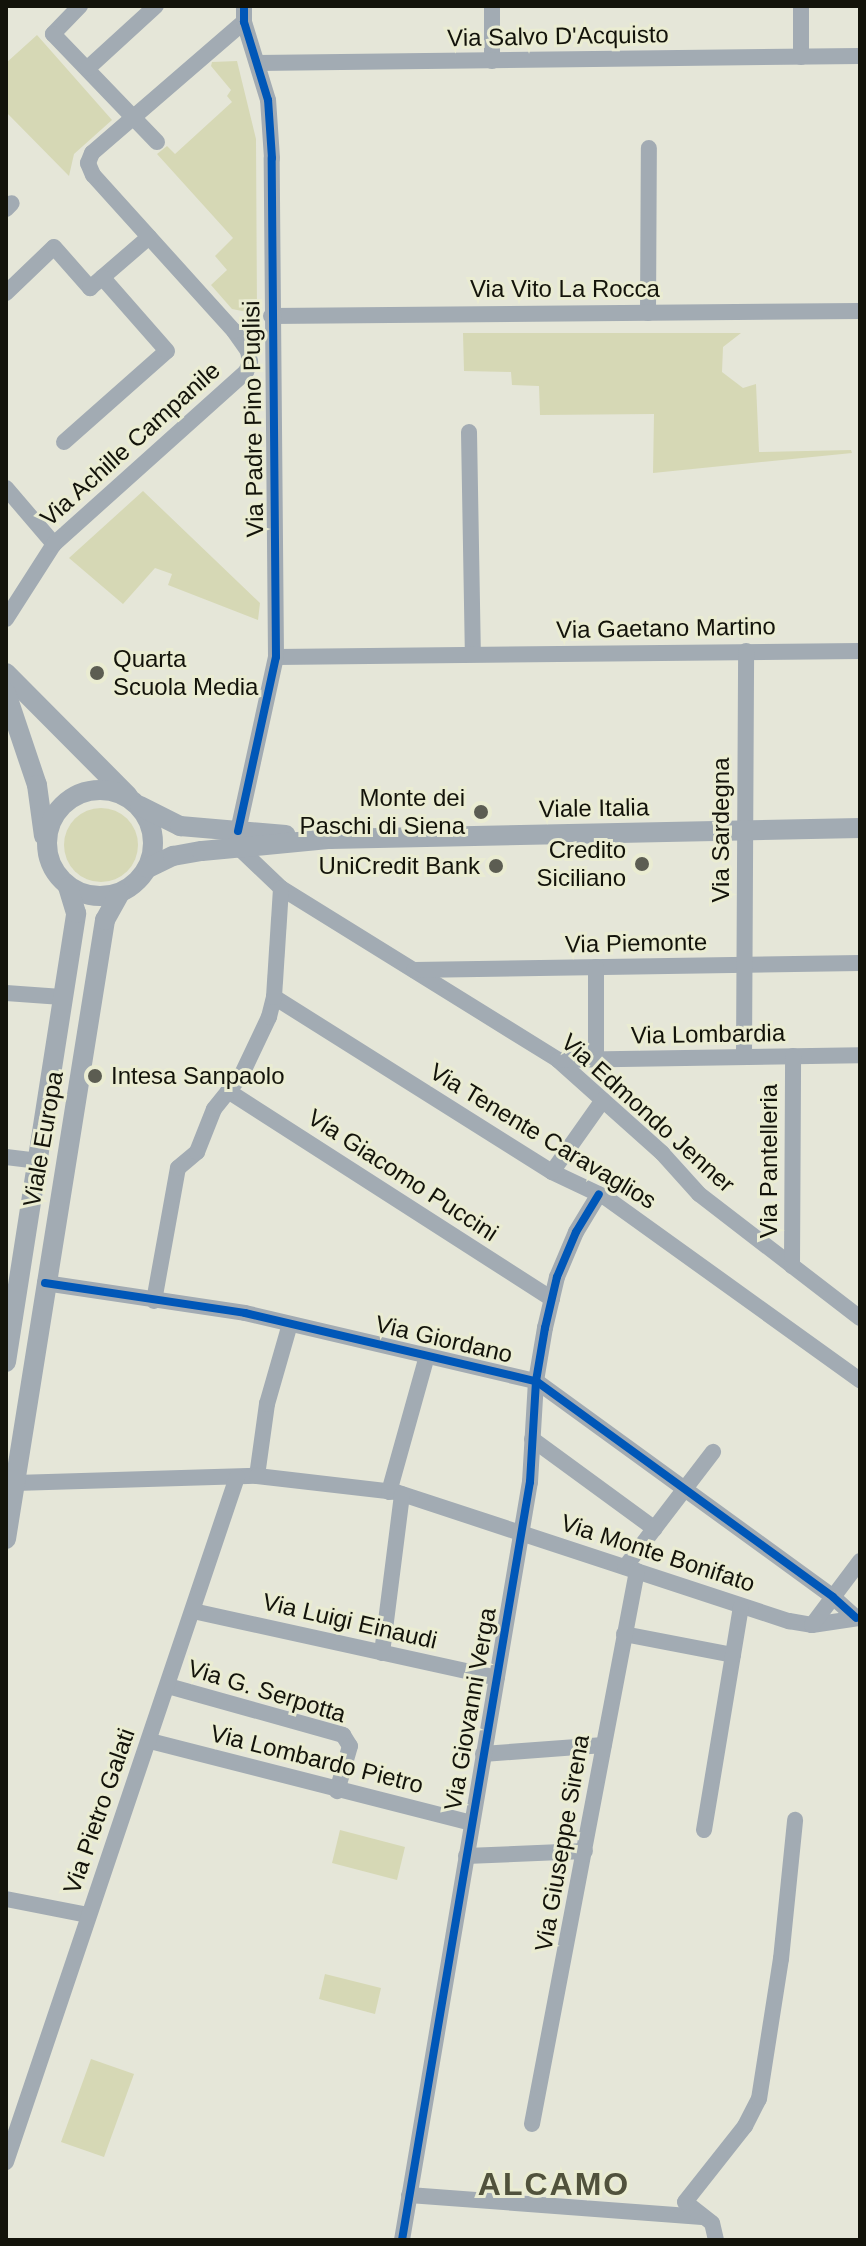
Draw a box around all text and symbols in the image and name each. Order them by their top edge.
street label: Via Salvo D'Acquisto [447,20,669,52]
street label: Via Vito La Rocca [470,275,660,303]
street label: Via Padre Pino Puglisi [237,300,269,538]
street label: Via Achille Campanile [34,355,226,533]
street label: Via Gaetano Martino [556,612,776,644]
place label: Quarta Scuola Media [113,645,258,701]
marker: Quarta Scuola Media [88,664,106,682]
street label: Via Sardegna [707,757,735,903]
place label: Monte dei Paschi di Siena [300,784,465,840]
street label: Viale Italia [539,793,649,823]
marker: Monte dei Paschi di Siena [472,803,490,821]
place label: Credito Siciliano [537,836,626,892]
place label: UniCredit Bank [319,852,480,880]
marker: Credito Siciliano [633,855,651,873]
marker: UniCredit Bank [487,857,505,875]
street label: Via Piemonte [565,927,707,959]
street label: Via Lombardia [631,1018,785,1050]
street label: Via Edmondo Jenner [555,1027,741,1199]
street label: Via Tenente Caravaglios [424,1057,662,1215]
place label: Intesa Sanpaolo [111,1062,284,1090]
marker: Intesa Sanpaolo [86,1067,104,1085]
street label: Viale Europa [17,1069,69,1209]
street label: Via Pantelleria [755,1084,783,1238]
street label: Via Giacomo Puccini [302,1103,504,1247]
street label: Via Giordano [373,1309,515,1369]
street label: Via Monte Bonifato [557,1508,759,1598]
street label: Via Luigi Einaudi [260,1587,440,1655]
street label: Via Giovanni Verga [438,1606,502,1812]
street label: Via G. Serpotta [185,1653,349,1729]
street label: Via Lombardo Pietro [208,1719,426,1799]
street label: Via Pietro Galati [57,1725,141,1897]
street label: Via Giuseppe Sirena [529,1732,595,1954]
district label: ALCAMO [478,2165,630,2203]

